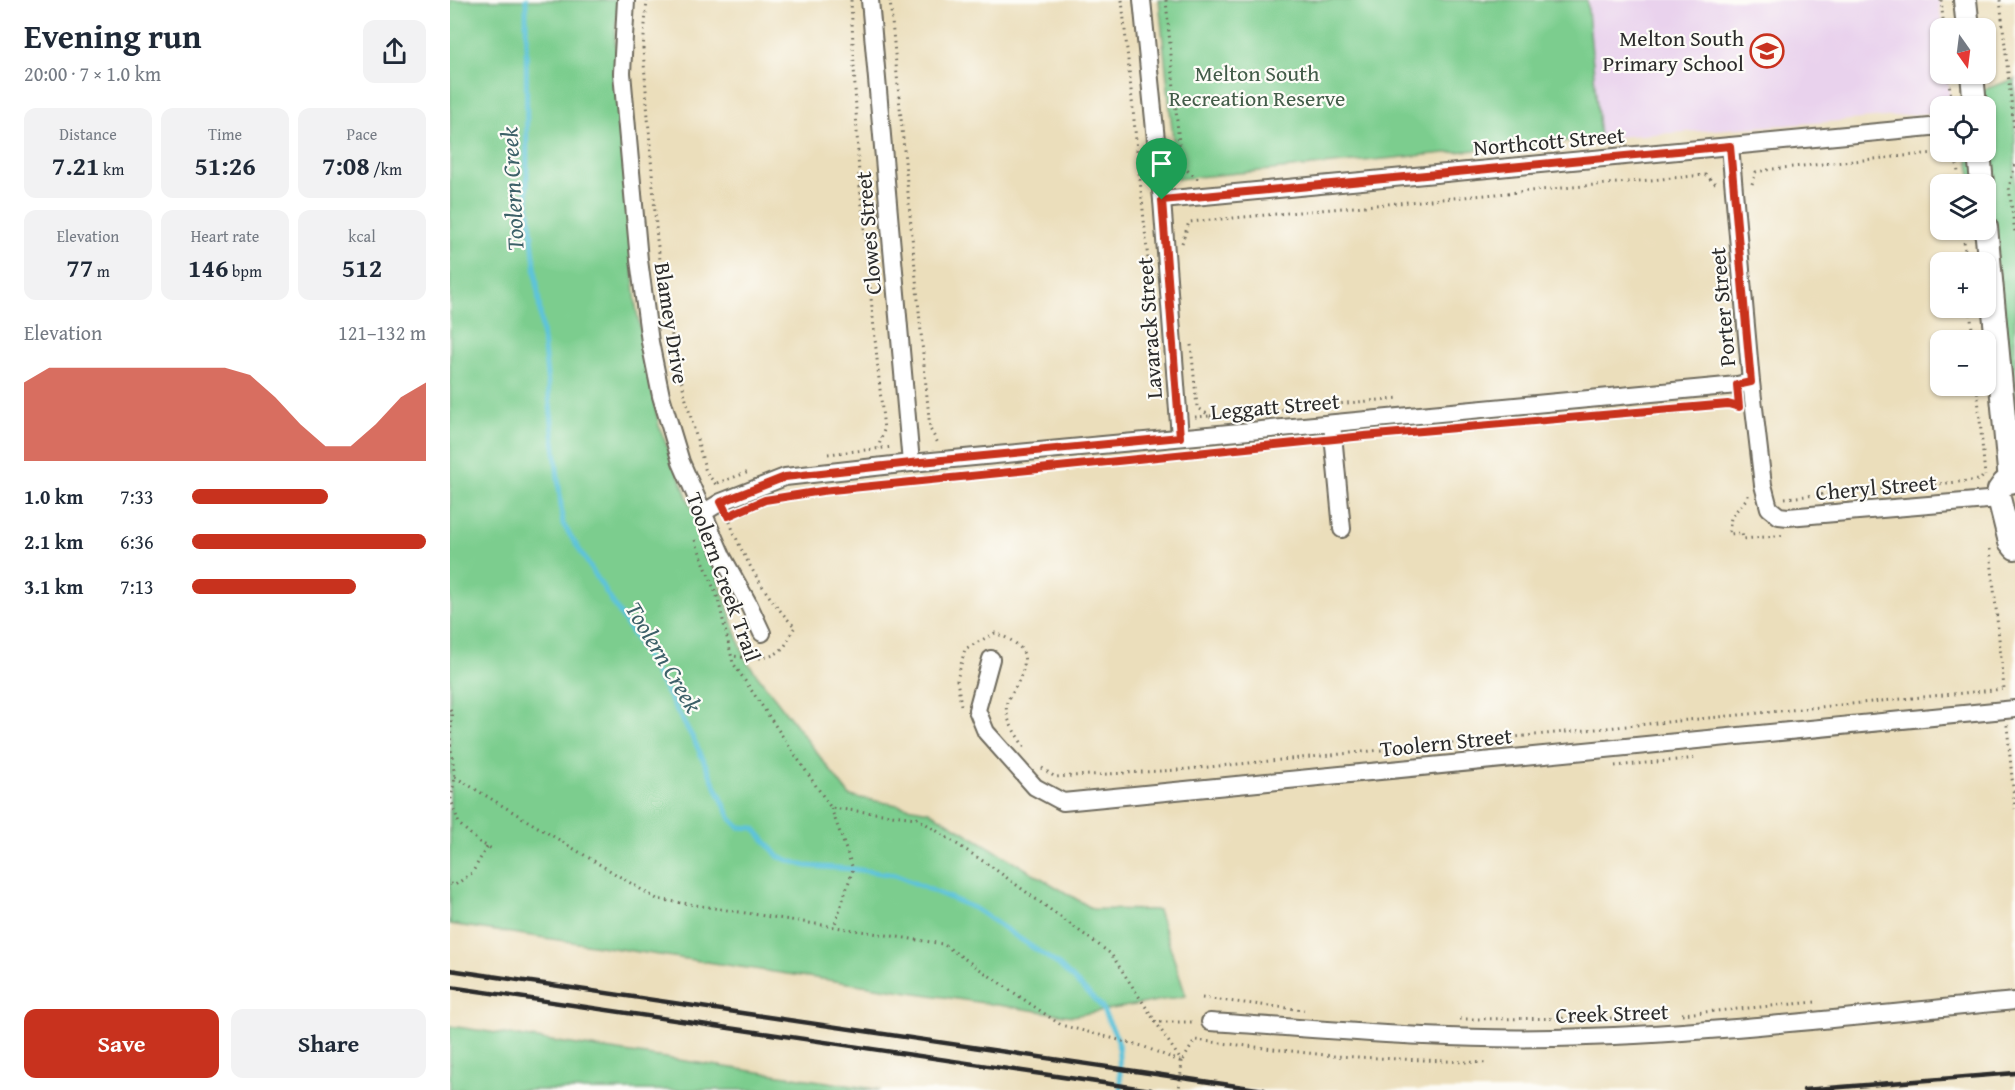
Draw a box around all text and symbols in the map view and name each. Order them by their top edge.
text: Evening run [24,12,201,60]
north arrow [1930,18,1996,84]
map controls [1930,18,1996,396]
button: share [363,20,426,83]
place label: Melton South Primary School [1603,22,1745,79]
school or university icon: Melton South Primary School [1749,33,1785,69]
park label: Melton South Recreation Reserve [1169,57,1345,114]
text: 20:00 · 7 × 1.0 km [24,59,161,88]
button: locate [1930,96,1996,162]
street label: Northcott Street [1472,118,1626,164]
text: Distance [59,122,117,146]
text: Time [208,122,242,146]
text: Pace [347,122,377,146]
water label: Toolern Creek [491,126,533,252]
pin [1136,138,1187,200]
text: 7.21 [52,146,100,185]
text: 51:26 [194,146,256,185]
text: 7:08 [322,146,370,185]
icon: arrive [1145,147,1178,180]
text: km [100,157,124,181]
text: /km [370,157,402,181]
street label: Clowes Street [847,170,889,296]
button: layers [1930,174,1996,240]
text: Elevation [57,224,119,248]
text: Heart rate [191,224,259,248]
text: kcal [348,224,376,248]
street label: Porter Street [1701,246,1743,368]
text: 77 [66,248,93,287]
text: 146 [188,248,228,287]
text: 512 [342,248,382,287]
button: + [1930,252,1996,318]
street label: Lavarack Street [1128,256,1170,400]
text: m [93,259,110,283]
text: bpm [228,259,262,283]
street label: Blamey Drive [647,260,697,386]
text: Elevation [24,318,102,347]
text: 121–132 m [338,318,426,347]
button: − [1930,330,1996,396]
street label: Leggatt Street [1209,384,1341,428]
street label: Cheryl Street [1814,466,1938,508]
text: 1.0 km [24,482,83,511]
text: 7:33 [120,482,154,511]
street label: Toolern Creek Trail [679,488,769,666]
text: 2.1 km [24,527,83,556]
text: 6:36 [120,527,154,556]
text: 3.1 km [24,572,83,601]
text: 7:13 [120,572,154,601]
water label: Toolern Creek [617,595,711,719]
street label: Toolern Street [1379,719,1514,765]
street label: Creek Street [1555,995,1669,1031]
button: Save [24,1009,219,1078]
button: Share [231,1009,426,1078]

